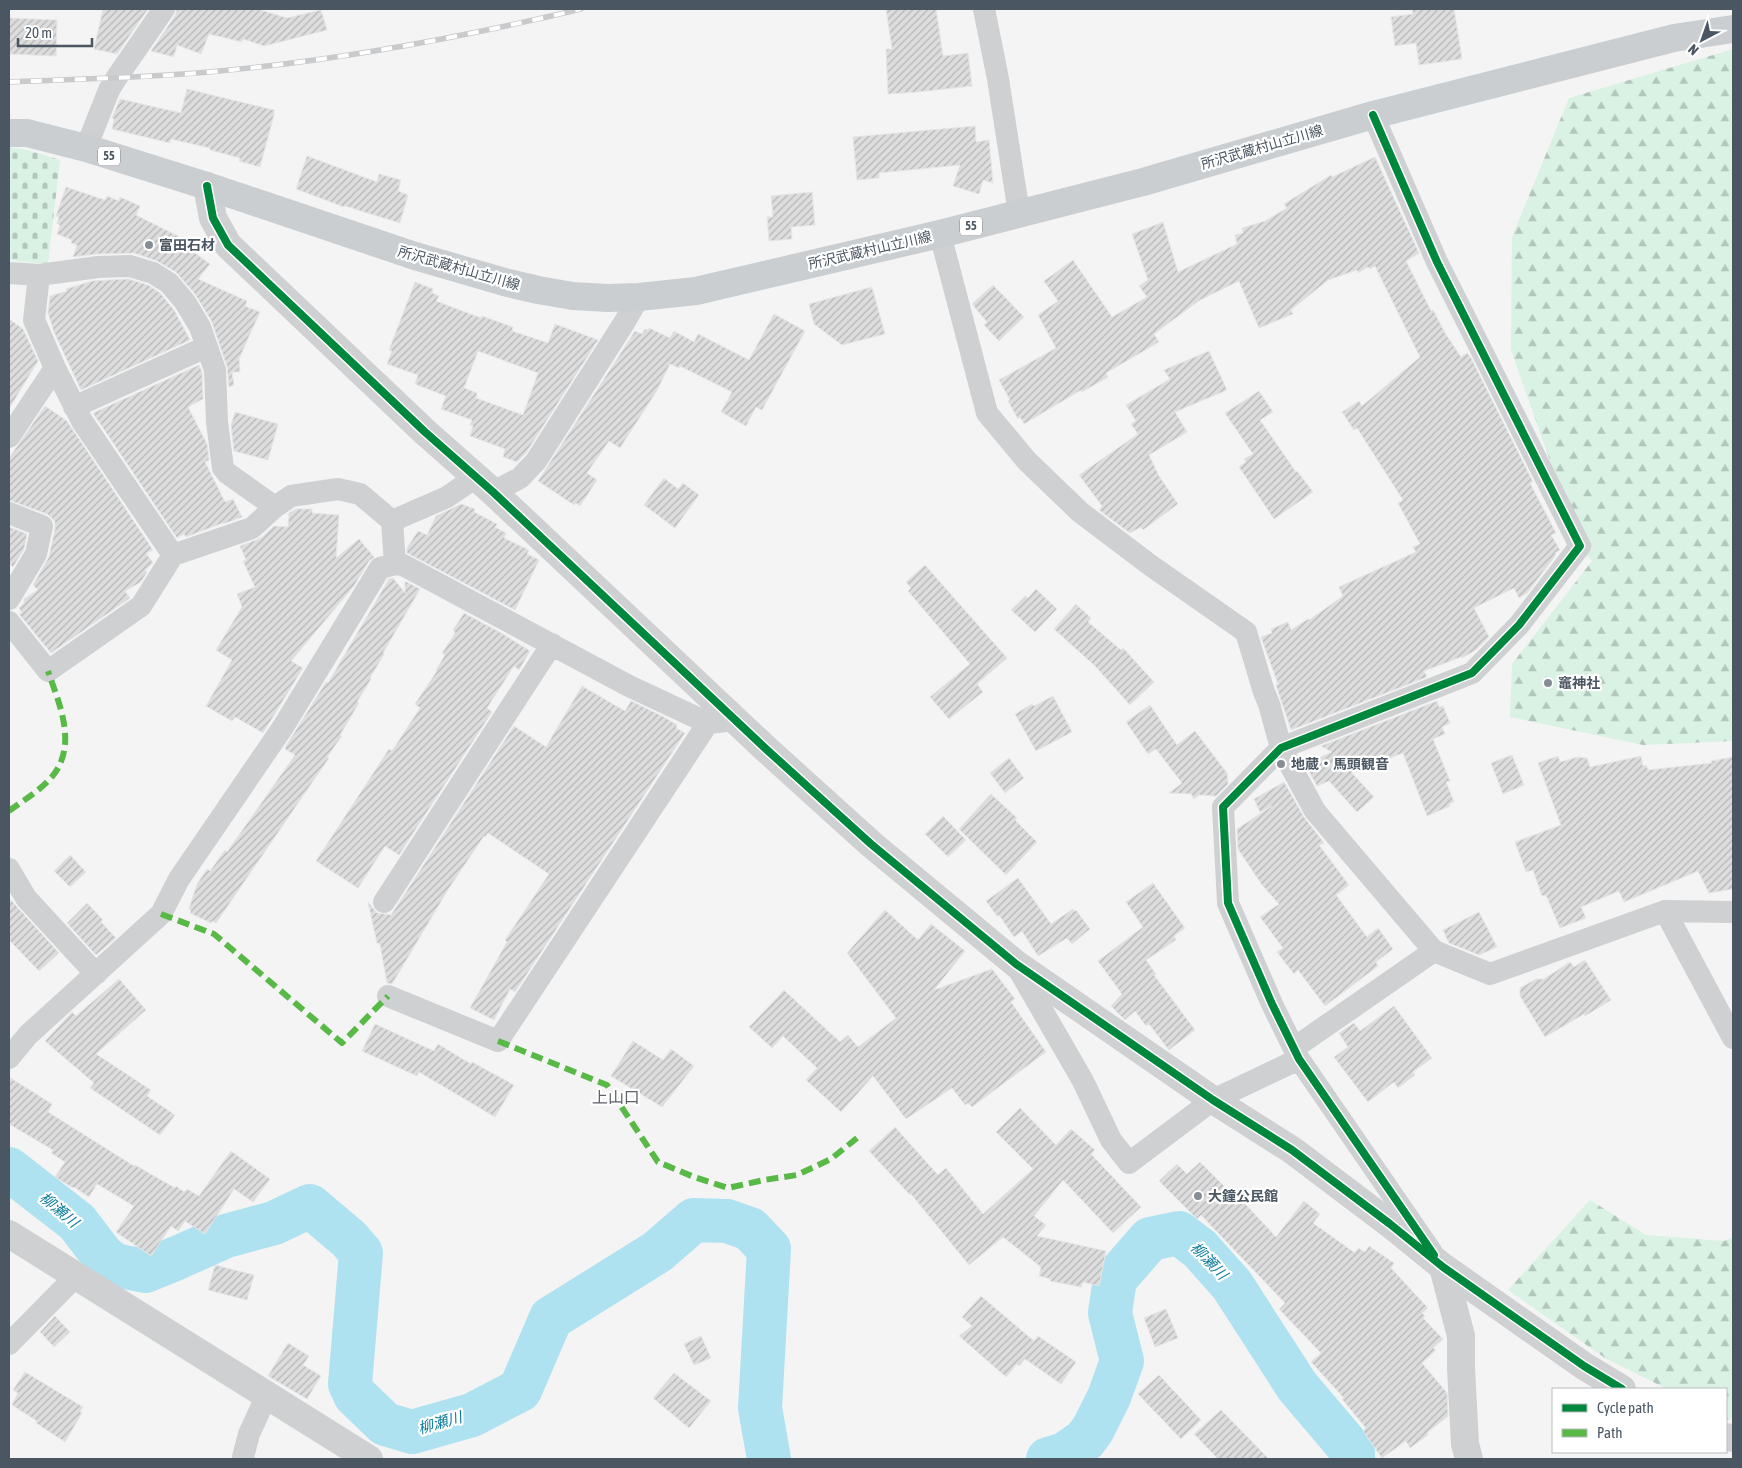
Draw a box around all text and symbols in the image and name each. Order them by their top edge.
scale bar [18,15,91,47]
north arrow [1677,15,1727,65]
text: 20 m [25,24,52,41]
text: N [1685,41,1702,59]
street label: 所沢武蔵村山立川線 [1199,122,1325,172]
road number: 55 [98,146,120,166]
road number: 55 [960,217,982,236]
street label: 所沢武蔵村山立川線 [807,228,933,272]
place label: 富田石材 [159,237,215,253]
marker: 富田石材 [143,239,155,251]
street label: 所沢武蔵村山立川線 [396,243,522,293]
place label: 竈神社 [1558,675,1600,691]
marker: 竈神社 [1542,677,1554,689]
place label: 地蔵・馬頭観音 [1291,756,1389,772]
marker: 地蔵・馬頭観音 [1275,758,1287,770]
district label: 上山口 [592,1088,640,1106]
place label: 大鐘公民館 [1208,1188,1278,1204]
water label: 柳瀬川 [37,1189,84,1232]
marker: 大鐘公民館 [1192,1190,1204,1202]
water label: 柳瀬川 [1188,1239,1232,1284]
legend [1552,1388,1727,1453]
text: Cycle path [1597,1399,1654,1416]
water label: 柳瀬川 [416,1408,466,1437]
text: Path [1597,1424,1623,1441]

